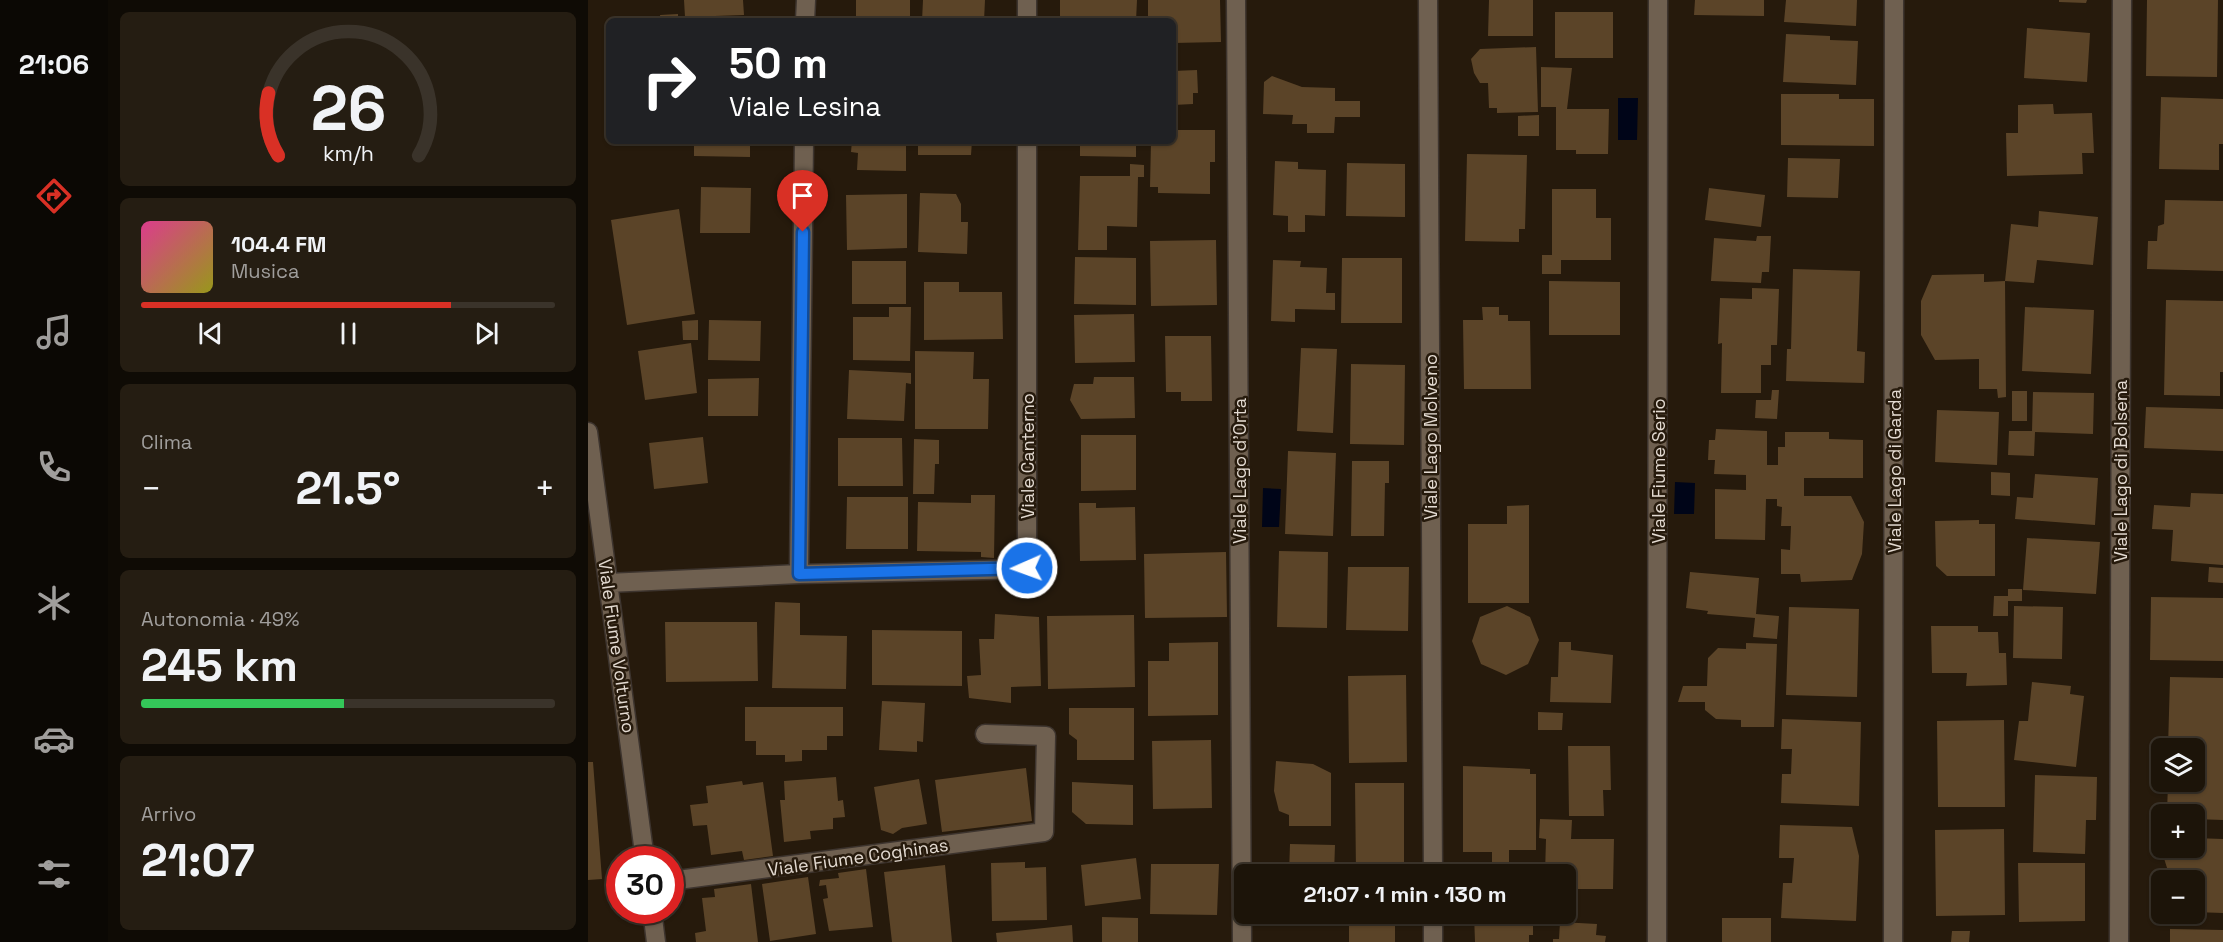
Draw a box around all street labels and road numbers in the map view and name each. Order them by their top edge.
street label: Viale Lago Molveno [1419,354,1442,520]
street label: Viale Lago di Bolsena [2109,380,2132,562]
street label: Viale Lago di Garda [1883,389,1906,553]
street label: Viale Canterno [1016,393,1039,519]
street label: Viale Lago d'Orta [1228,398,1251,544]
street label: Viale Fiume Serio [1647,398,1670,544]
street label: Viale Fiume Volturno [593,557,641,735]
street label: Viale Fiume Coghinas [766,833,950,881]

